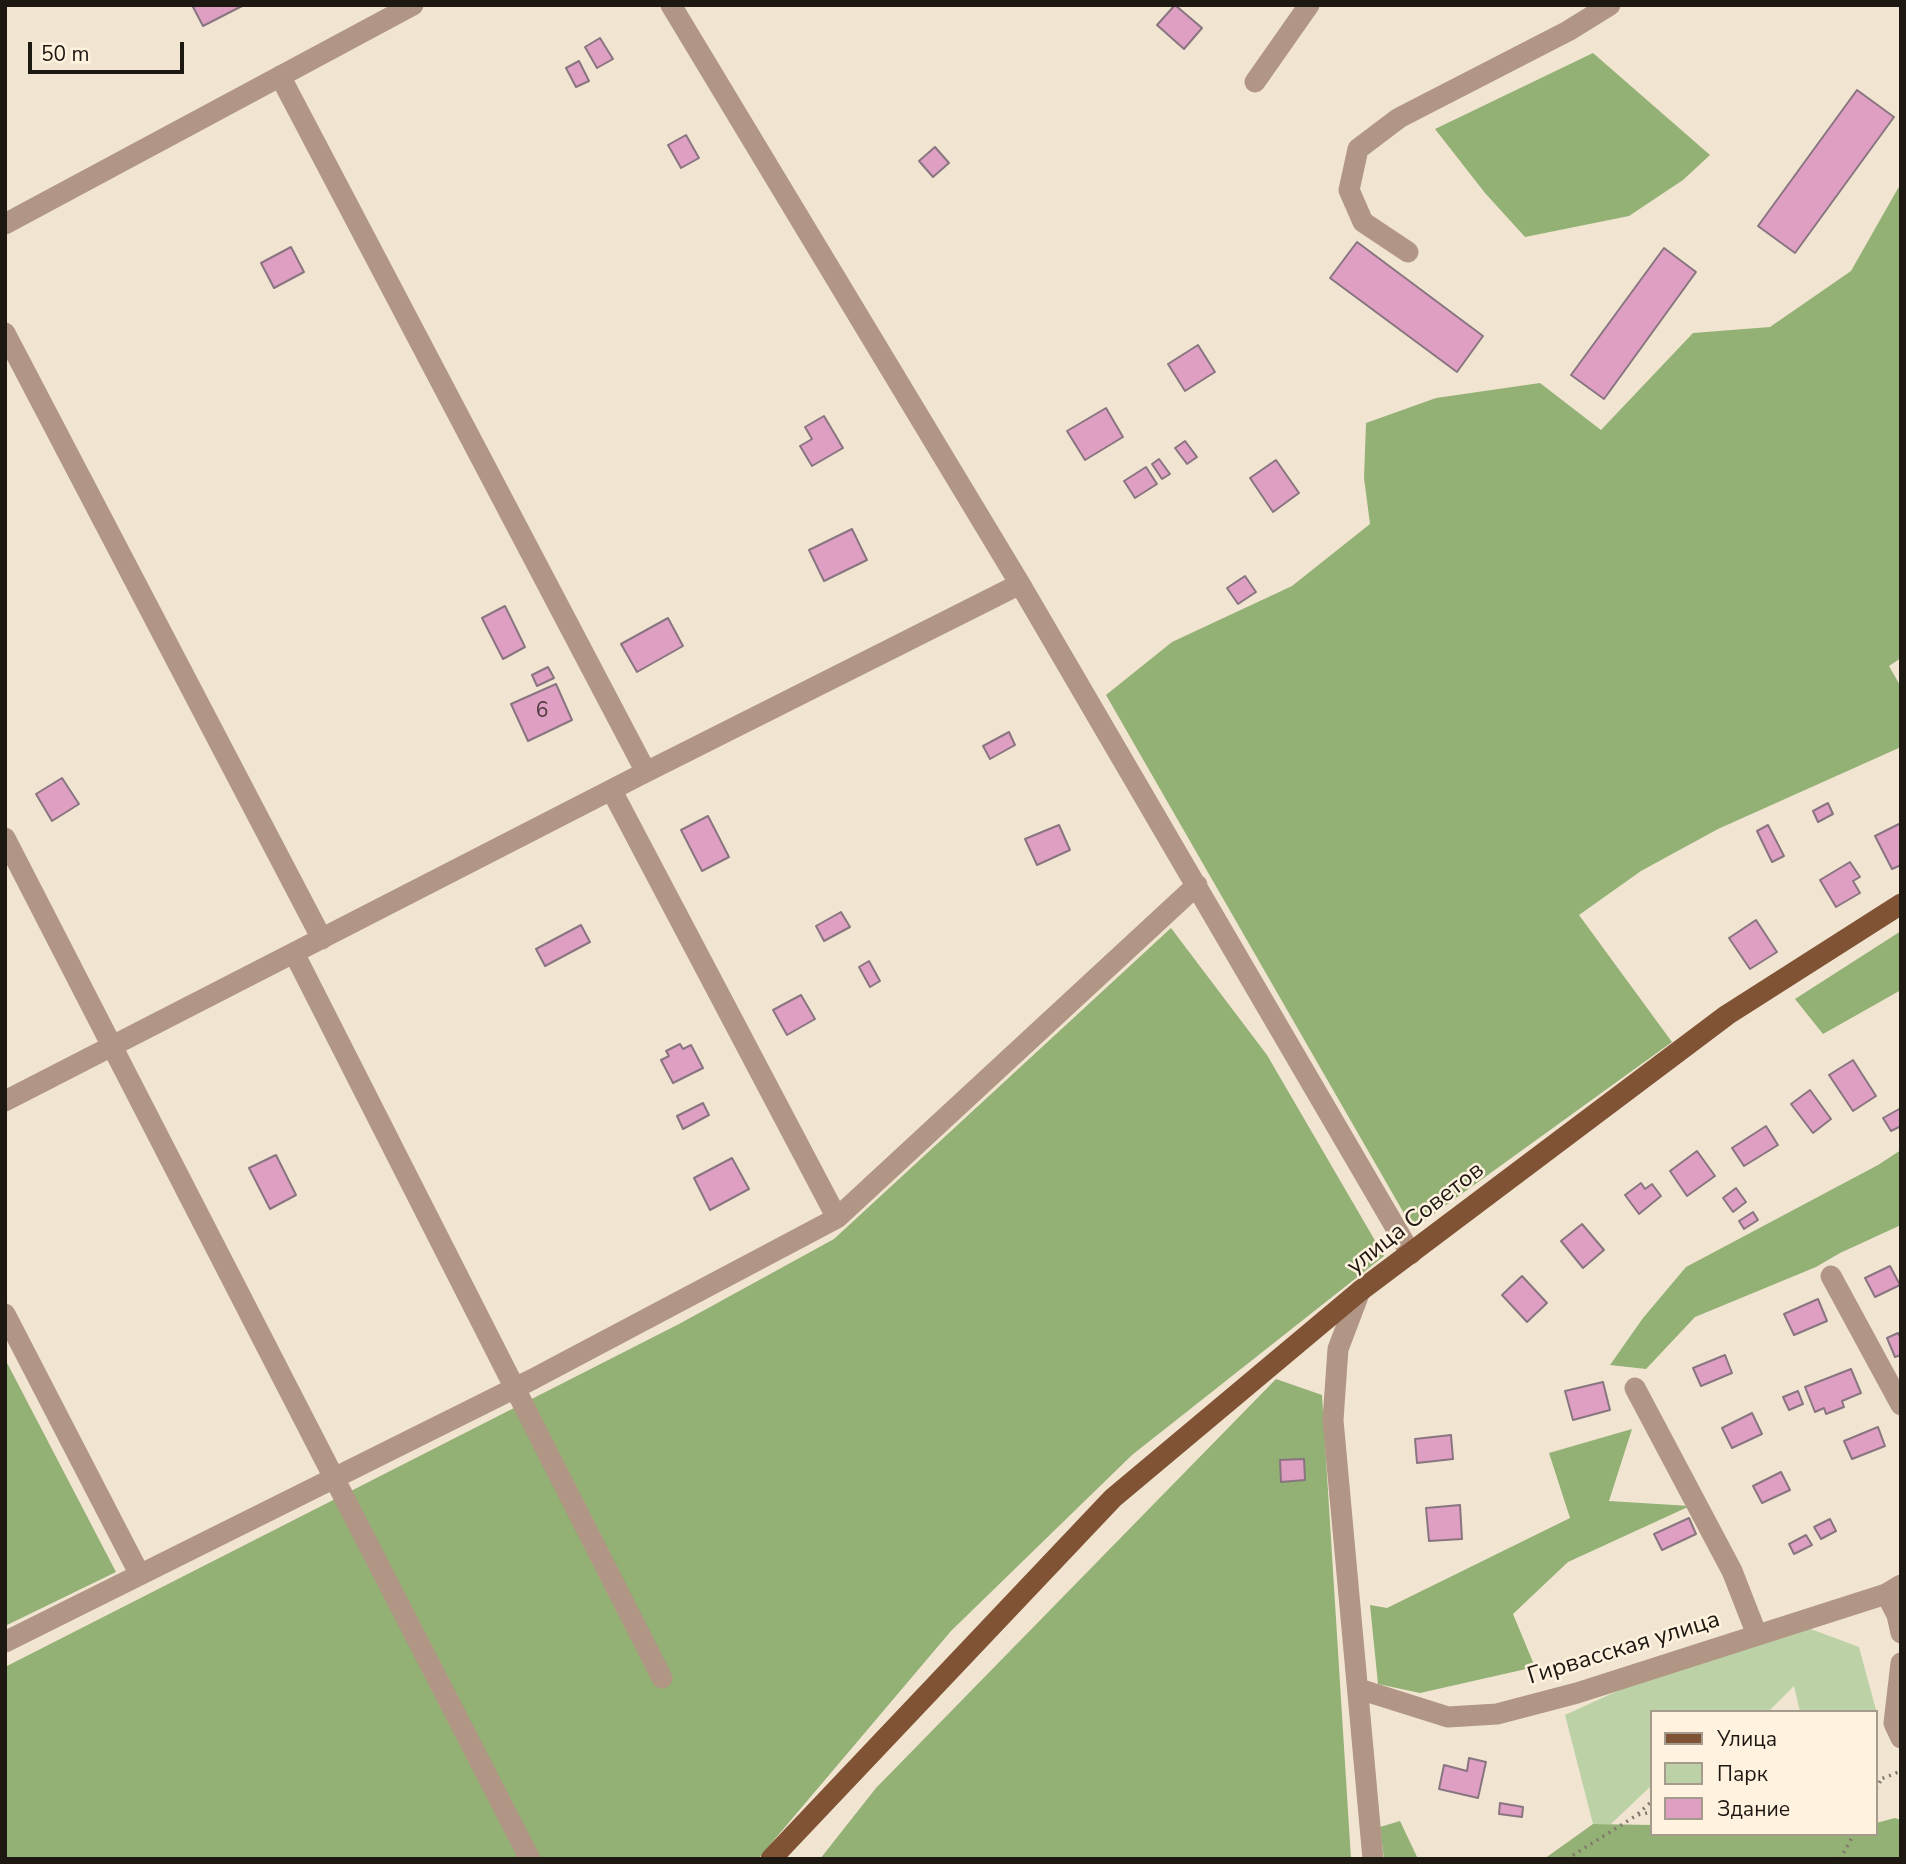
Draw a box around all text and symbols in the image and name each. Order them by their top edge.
scale bar [32,28,187,72]
text: 50 m [41,40,90,68]
house number: 6 [536,699,548,725]
street label: улица Советов [1342,1157,1490,1281]
street label: Гирвасская улица [1524,1606,1724,1692]
legend [1650,1710,1878,1836]
text: Улица [1717,1725,1777,1753]
text: Парк [1717,1760,1768,1788]
text: Здание [1717,1795,1790,1823]

